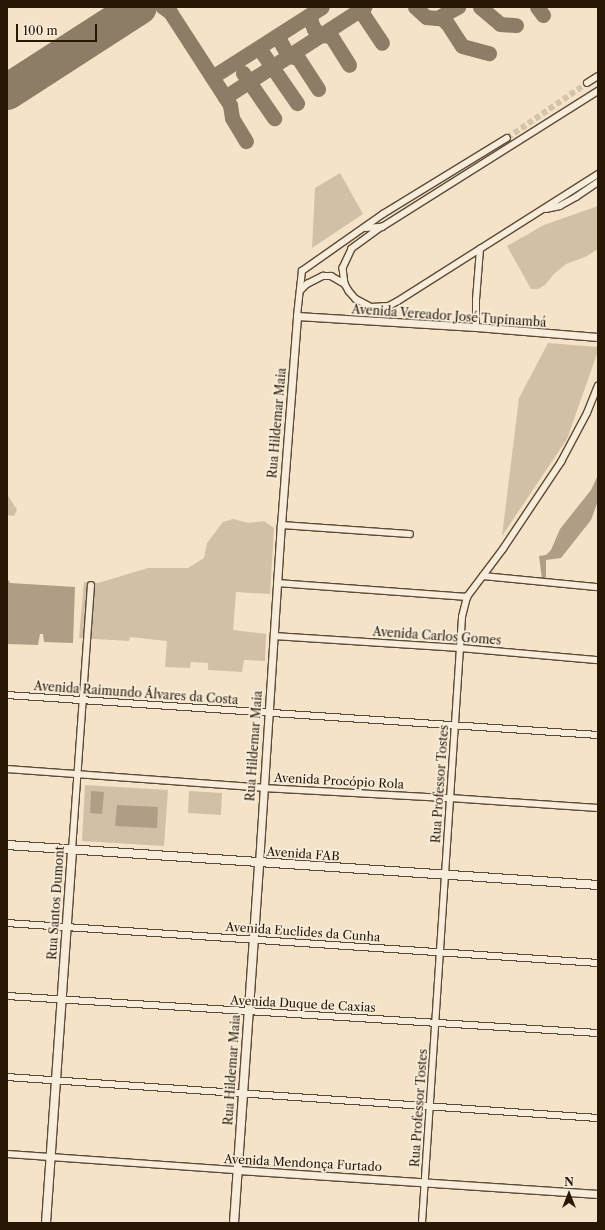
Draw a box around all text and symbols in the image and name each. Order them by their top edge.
scale bar [18,16,99,42]
text: 100 m [23,23,58,38]
street label: Avenida Vereador José Tupinambá [351,302,547,330]
street label: Rua Hildemar Maia [265,367,289,479]
street label: Avenida Carlos Gomes [372,624,502,648]
street label: Avenida Raimundo Álvares da Costa [33,679,239,707]
street label: Rua Hildemar Maia [243,690,265,802]
street label: Rua Professor Tostes [429,724,451,844]
street label: Avenida Procópio Rola [274,770,404,792]
street label: Avenida FAB [266,844,340,864]
street label: Rua Santos Dumont [45,846,67,960]
street label: Avenida Euclides da Cunha [225,919,381,945]
street label: Avenida Duque de Caxias [230,993,376,1015]
street label: Rua Hildemar Maia [221,1014,243,1126]
street label: Rua Professor Tostes [408,1048,430,1168]
street label: Avenida Mendonça Furtado [223,1152,383,1174]
north arrow [549,1174,589,1214]
text: N [564,1175,574,1189]

